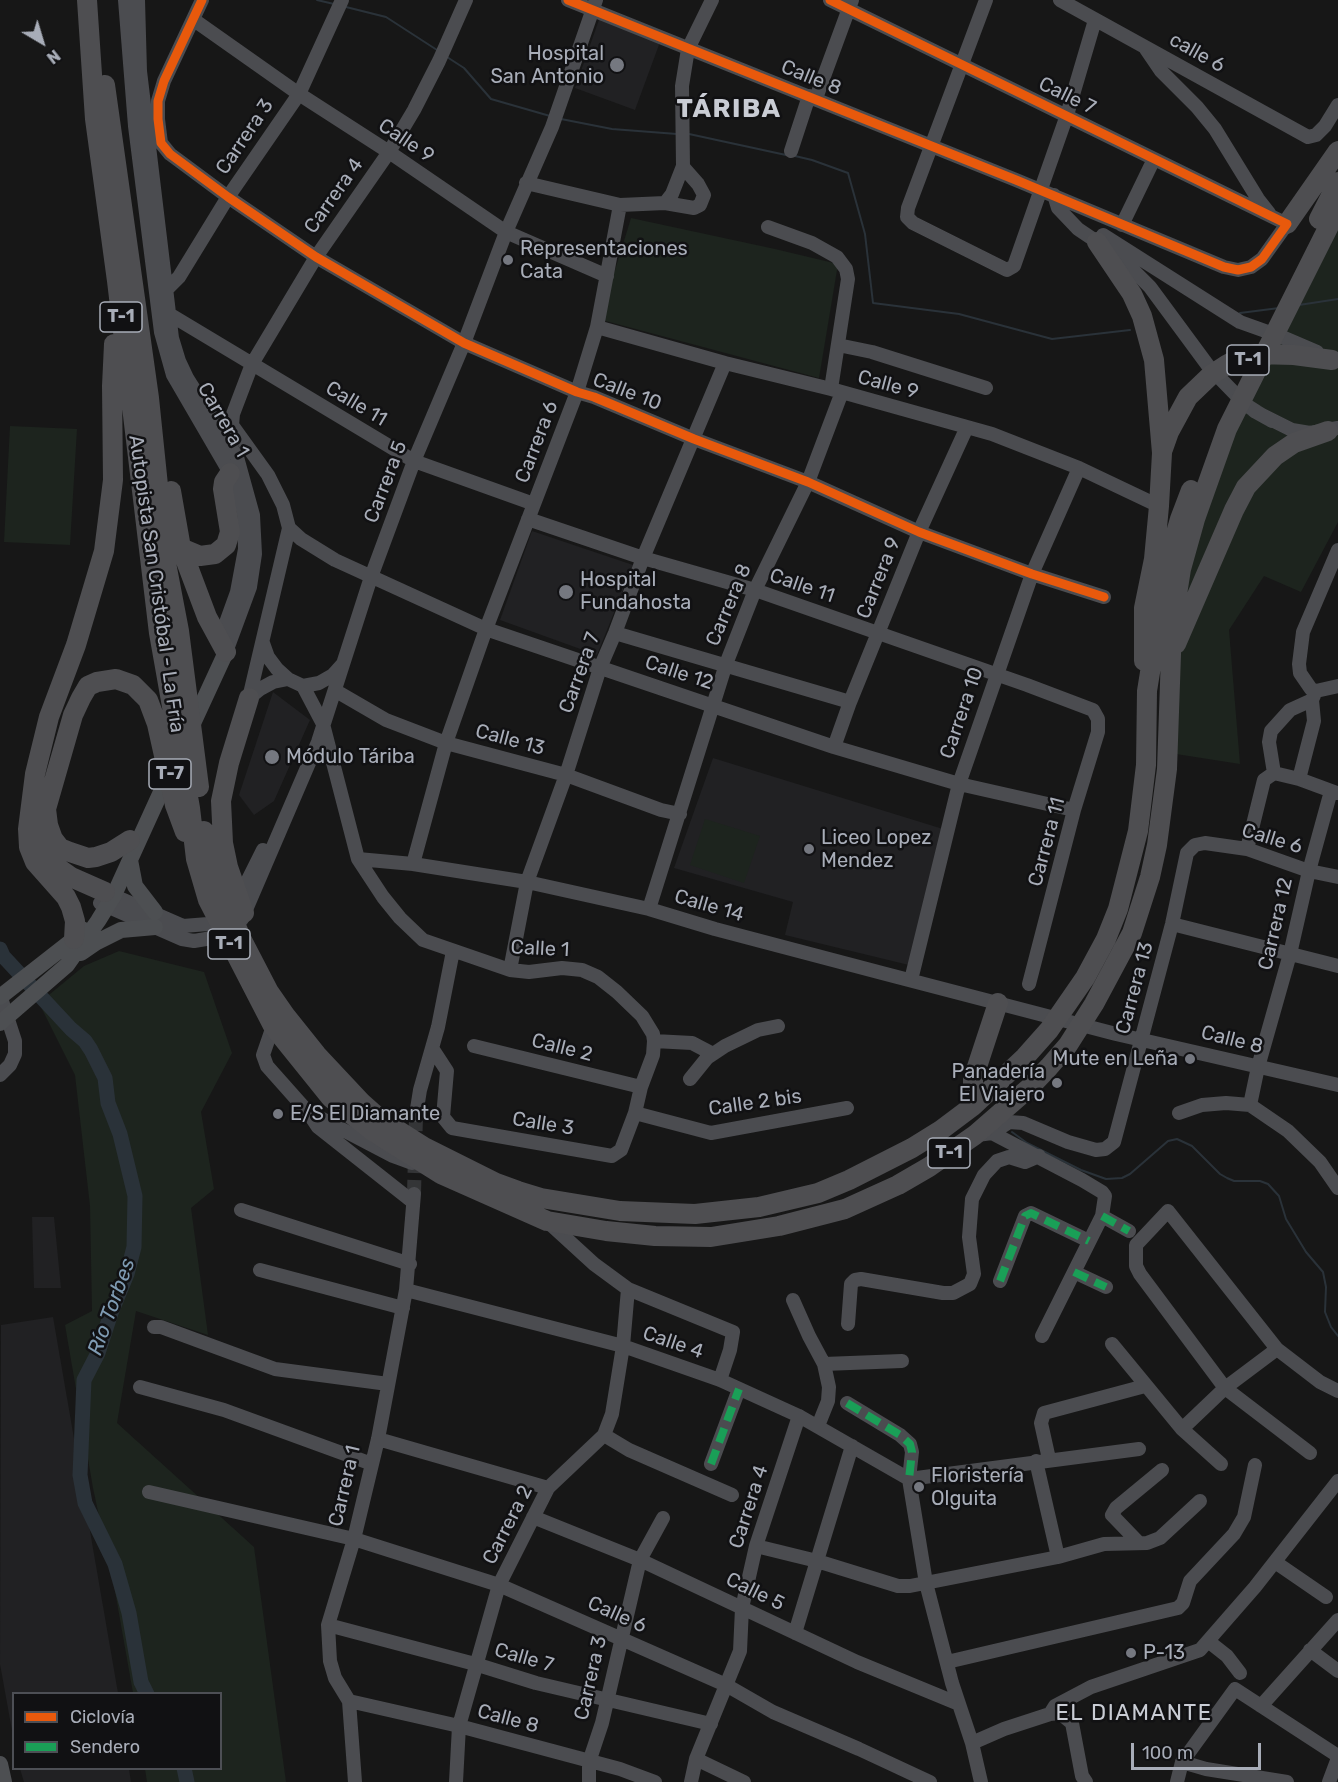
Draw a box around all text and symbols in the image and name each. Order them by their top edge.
north arrow [12,12,72,72]
street label: calle 6 [1165,28,1229,78]
place label: Hospital San Antonio [490,42,604,89]
text: N [43,46,64,68]
street label: Calle 8 [777,55,845,101]
marker: Hospital San Antonio [608,56,626,74]
street label: Calle 7 [1035,72,1099,120]
district label: TÁRIBA [676,93,782,125]
street label: Carrera 3 [211,95,279,179]
street label: Calle 9 [374,114,438,168]
street label: Carrera 4 [299,154,369,238]
place label: Representaciones Cata [520,237,688,284]
marker: Representaciones Cata [501,253,515,267]
road number: T-1 [100,302,142,332]
road number: T-1 [1227,345,1269,375]
street label: Calle 9 [855,365,921,405]
street label: Calle 10 [589,368,665,416]
street label: Calle 11 [321,376,391,432]
street label: Carrera 1 [192,378,254,462]
street label: Carrera 6 [510,398,564,486]
street label: Autopista San Cristóbal - La Fría [123,434,189,734]
street label: Carrera 5 [359,438,413,526]
street label: Carrera 9 [852,534,906,622]
street label: Carrera 8 [701,560,757,650]
street label: Calle 11 [766,564,838,608]
place label: Hospital Fundahosta [580,568,691,615]
marker: Hospital Fundahosta [557,583,575,601]
street label: Carrera 7 [554,629,606,717]
street label: Calle 12 [642,651,716,695]
street label: Carrera 10 [935,664,989,762]
street label: Calle 13 [473,719,547,761]
place label: Módulo Táriba [286,745,415,769]
marker: Módulo Táriba [263,748,281,766]
road number: T-7 [149,759,191,789]
street label: Carrera 11 [1024,795,1070,889]
street label: Calle 6 [1239,818,1305,860]
place label: Liceo Lopez Mendez [821,826,932,873]
marker: Liceo Lopez Mendez [802,842,816,856]
street label: Carrera 12 [1254,875,1298,973]
street label: Calle 14 [671,885,747,927]
road number: T-1 [208,929,250,959]
street label: Calle 1 [510,935,570,963]
street label: Carrera 13 [1111,939,1159,1037]
street label: Calle 8 [1199,1021,1265,1059]
street label: Calle 2 [529,1029,595,1067]
place label: Mute en Leña [1053,1047,1178,1071]
marker: Mute en Leña [1183,1052,1197,1066]
place label: Panadería El Viajero [952,1060,1045,1107]
marker: Panadería El Viajero [1050,1076,1064,1090]
street label: Calle 2 bis [707,1085,803,1121]
place label: E/S El Diamante [290,1102,440,1126]
marker: E/S El Diamante [271,1107,285,1121]
street label: Calle 3 [510,1107,576,1141]
road number: T-1 [928,1138,970,1168]
water label: Río Torbes [83,1255,141,1359]
street label: Calle 4 [639,1321,707,1365]
street label: Carrera 1 [324,1443,366,1529]
street label: Carrera 4 [724,1462,774,1552]
place label: Floristería Olguita [931,1464,1024,1511]
marker: Floristería Olguita [912,1480,926,1494]
street label: Carrera 2 [478,1481,538,1569]
street label: Calle 5 [722,1568,788,1616]
street label: Calle 6 [584,1591,650,1639]
street label: Carrera 3 [570,1633,612,1723]
street label: Calle 7 [492,1638,556,1678]
place label: P-13 [1143,1641,1185,1665]
marker: P-13 [1124,1646,1138,1660]
legend [12,1692,222,1770]
street label: Calle 8 [475,1699,541,1739]
district label: EL DIAMANTE [1055,1701,1213,1727]
text: Ciclovía [70,1706,135,1728]
scale bar [1134,1731,1264,1769]
text: Sendero [70,1736,140,1758]
text: 100 m [1142,1742,1193,1764]

